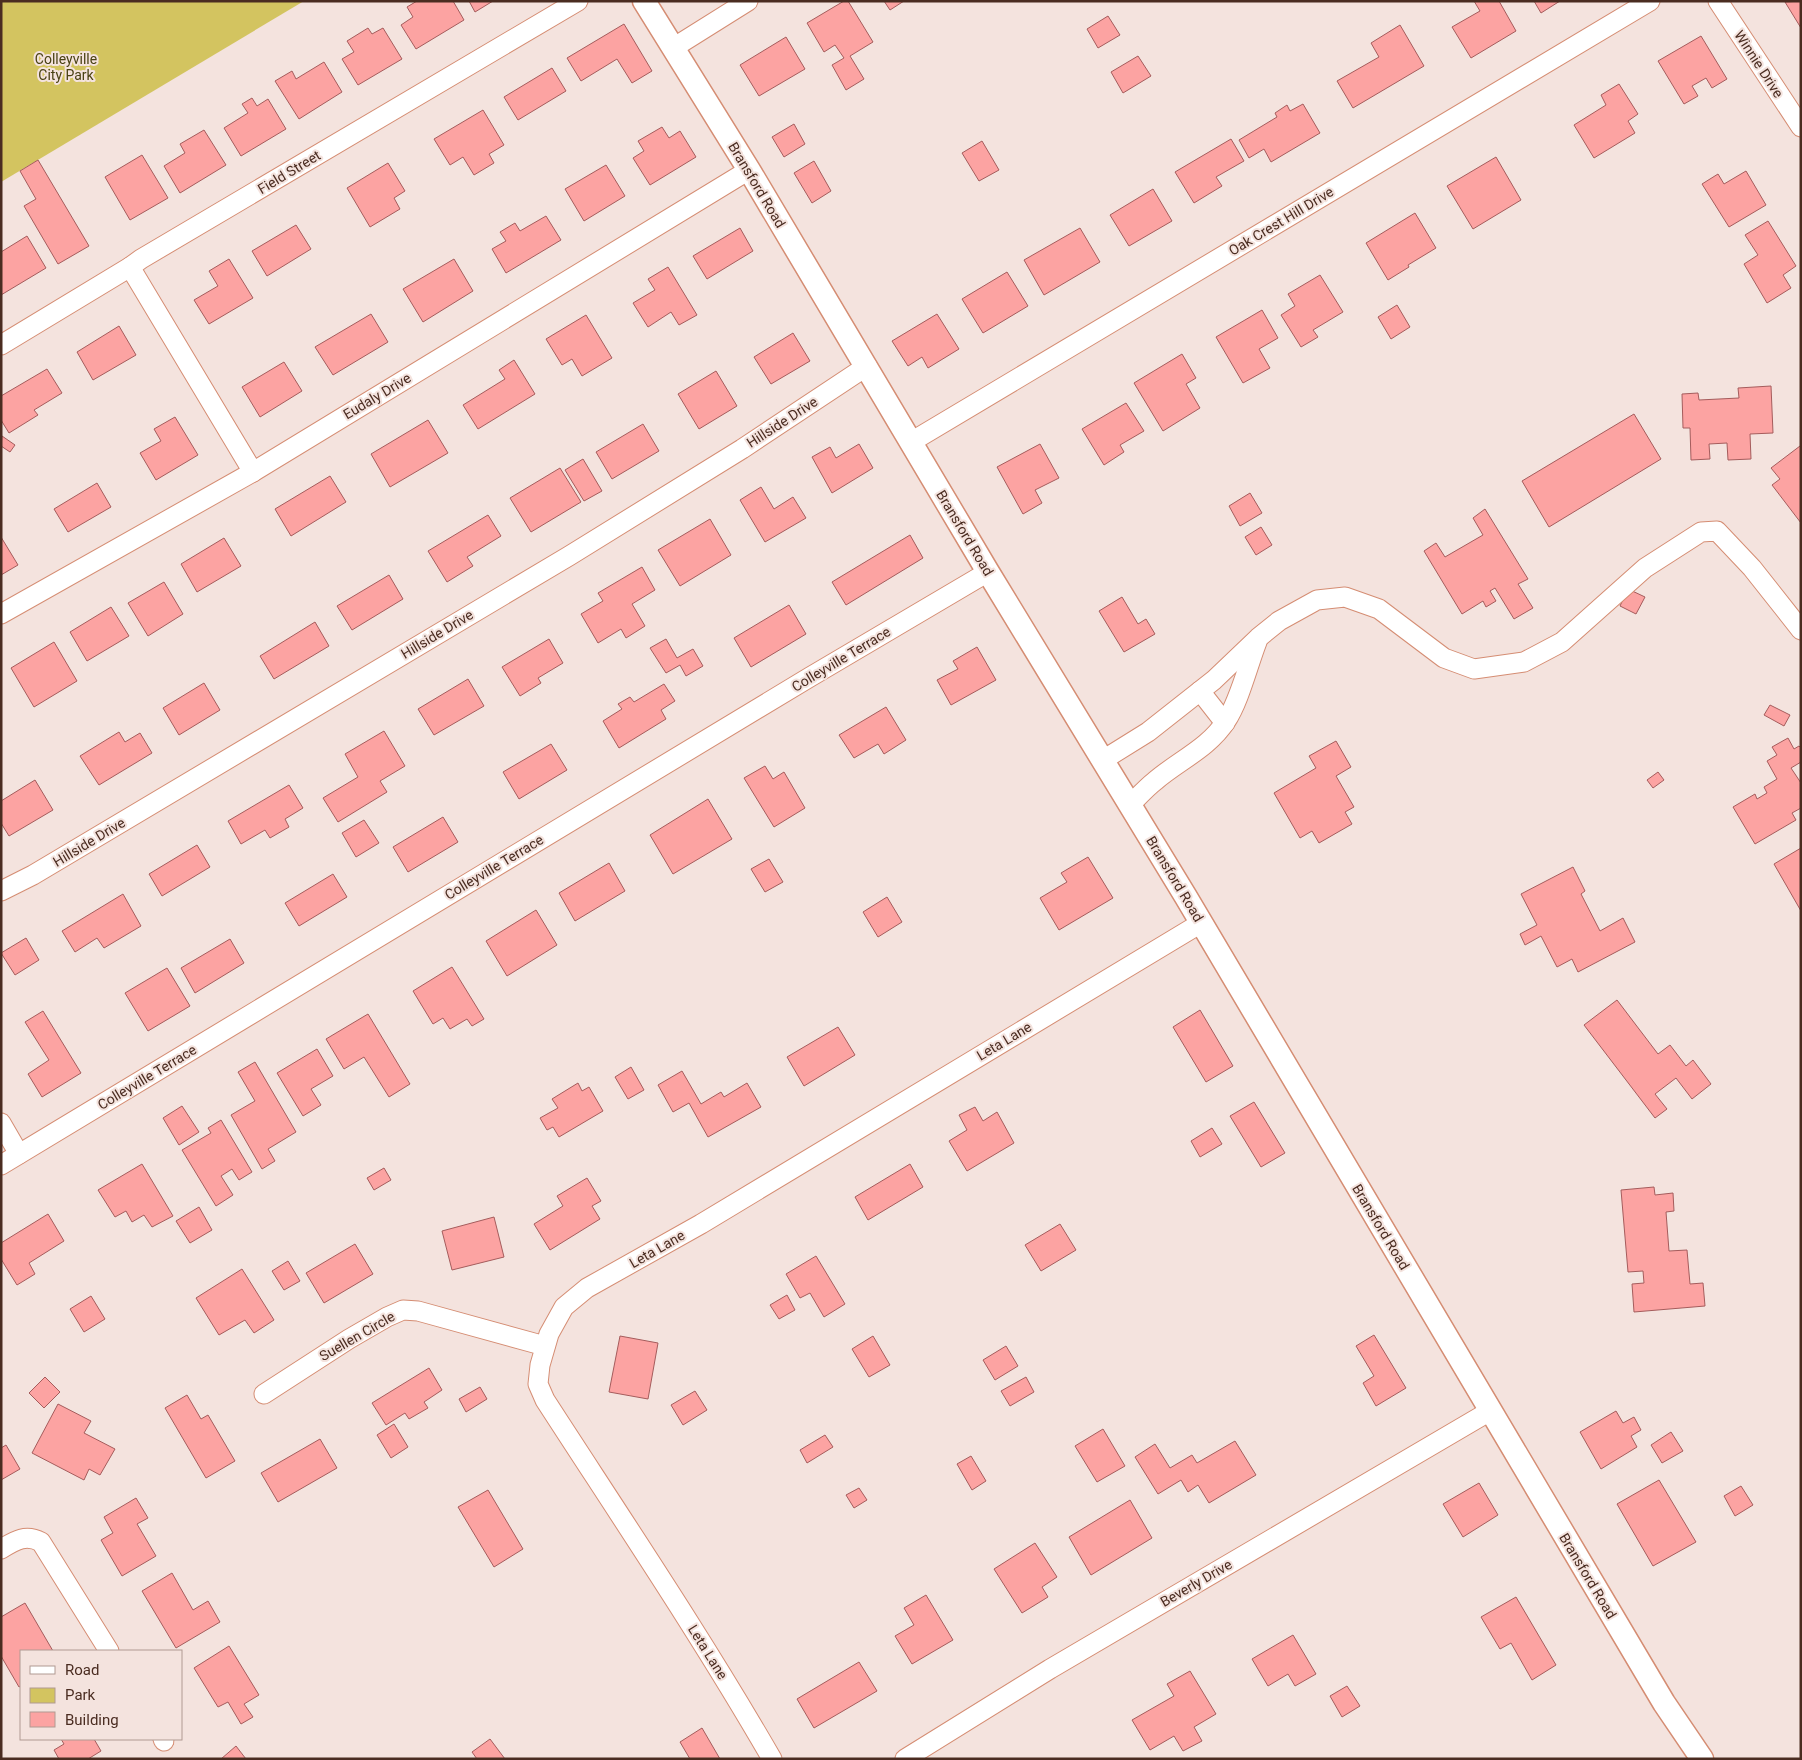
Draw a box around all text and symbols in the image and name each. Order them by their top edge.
street label: Winnie Drive [1731,27,1787,101]
park label: Colleyville City Park [35,51,97,83]
street label: Bransford Road [725,139,789,231]
street label: Field Street [255,147,324,197]
street label: Oak Crest Hill Drive [1226,183,1336,259]
street label: Eudaly Drive [340,370,414,422]
street label: Hillside Drive [744,393,820,451]
street label: Bransford Road [933,487,997,579]
street label: Hillside Drive [398,606,476,662]
street label: Colleyville Terrace [789,623,893,695]
street label: Hillside Drive [50,814,128,870]
street label: Colleyville Terrace [442,831,546,903]
street label: Bransford Road [1143,833,1207,925]
street label: Leta Lane [974,1018,1034,1064]
street label: Colleyville Terrace [95,1041,199,1113]
street label: Bransford Road [1349,1181,1413,1273]
street label: Leta Lane [627,1227,687,1271]
street label: Suellen Circle [317,1308,397,1364]
street label: Bransford Road [1556,1530,1620,1622]
street label: Beverly Drive [1157,1556,1235,1610]
street label: Leta Lane [685,1622,731,1682]
legend [20,1650,182,1740]
text: Road [65,1661,99,1679]
text: Park [65,1686,96,1704]
text: Building [65,1711,119,1729]

